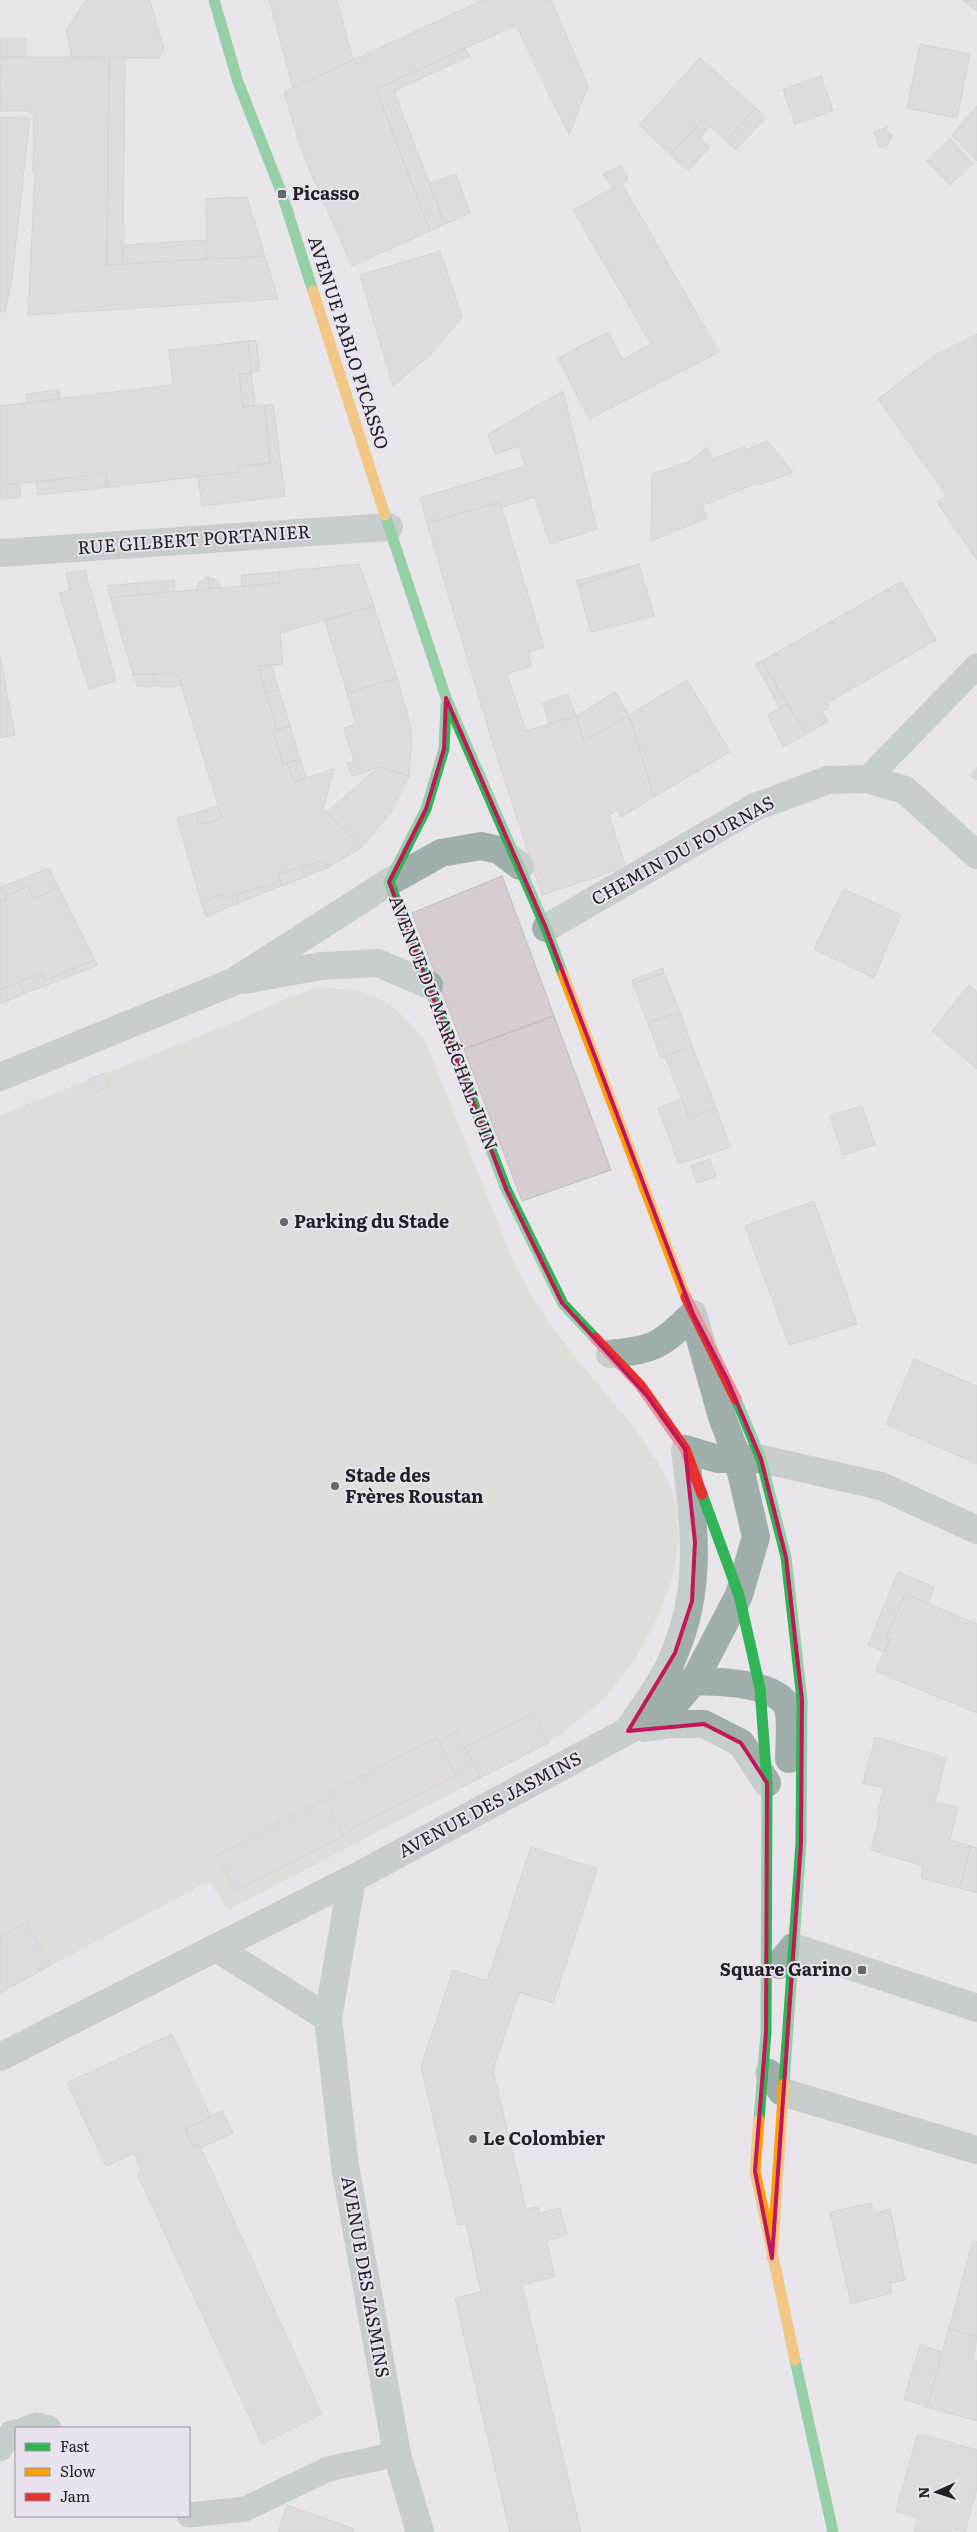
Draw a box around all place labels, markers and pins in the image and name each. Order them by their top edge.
place label: Picasso [292,179,360,206]
marker: Picasso [276,188,288,200]
place label: Parking du Stade [294,1207,449,1234]
marker: Parking du Stade [278,1216,290,1228]
place label: Stade des Frères Roustan [345,1461,484,1509]
marker: Stade des Frères Roustan [329,1480,341,1492]
place label: Square Garino [720,1955,852,1982]
marker: Square Garino [856,1964,868,1976]
place label: Le Colombier [483,2124,605,2151]
marker: Le Colombier [467,2133,479,2145]

